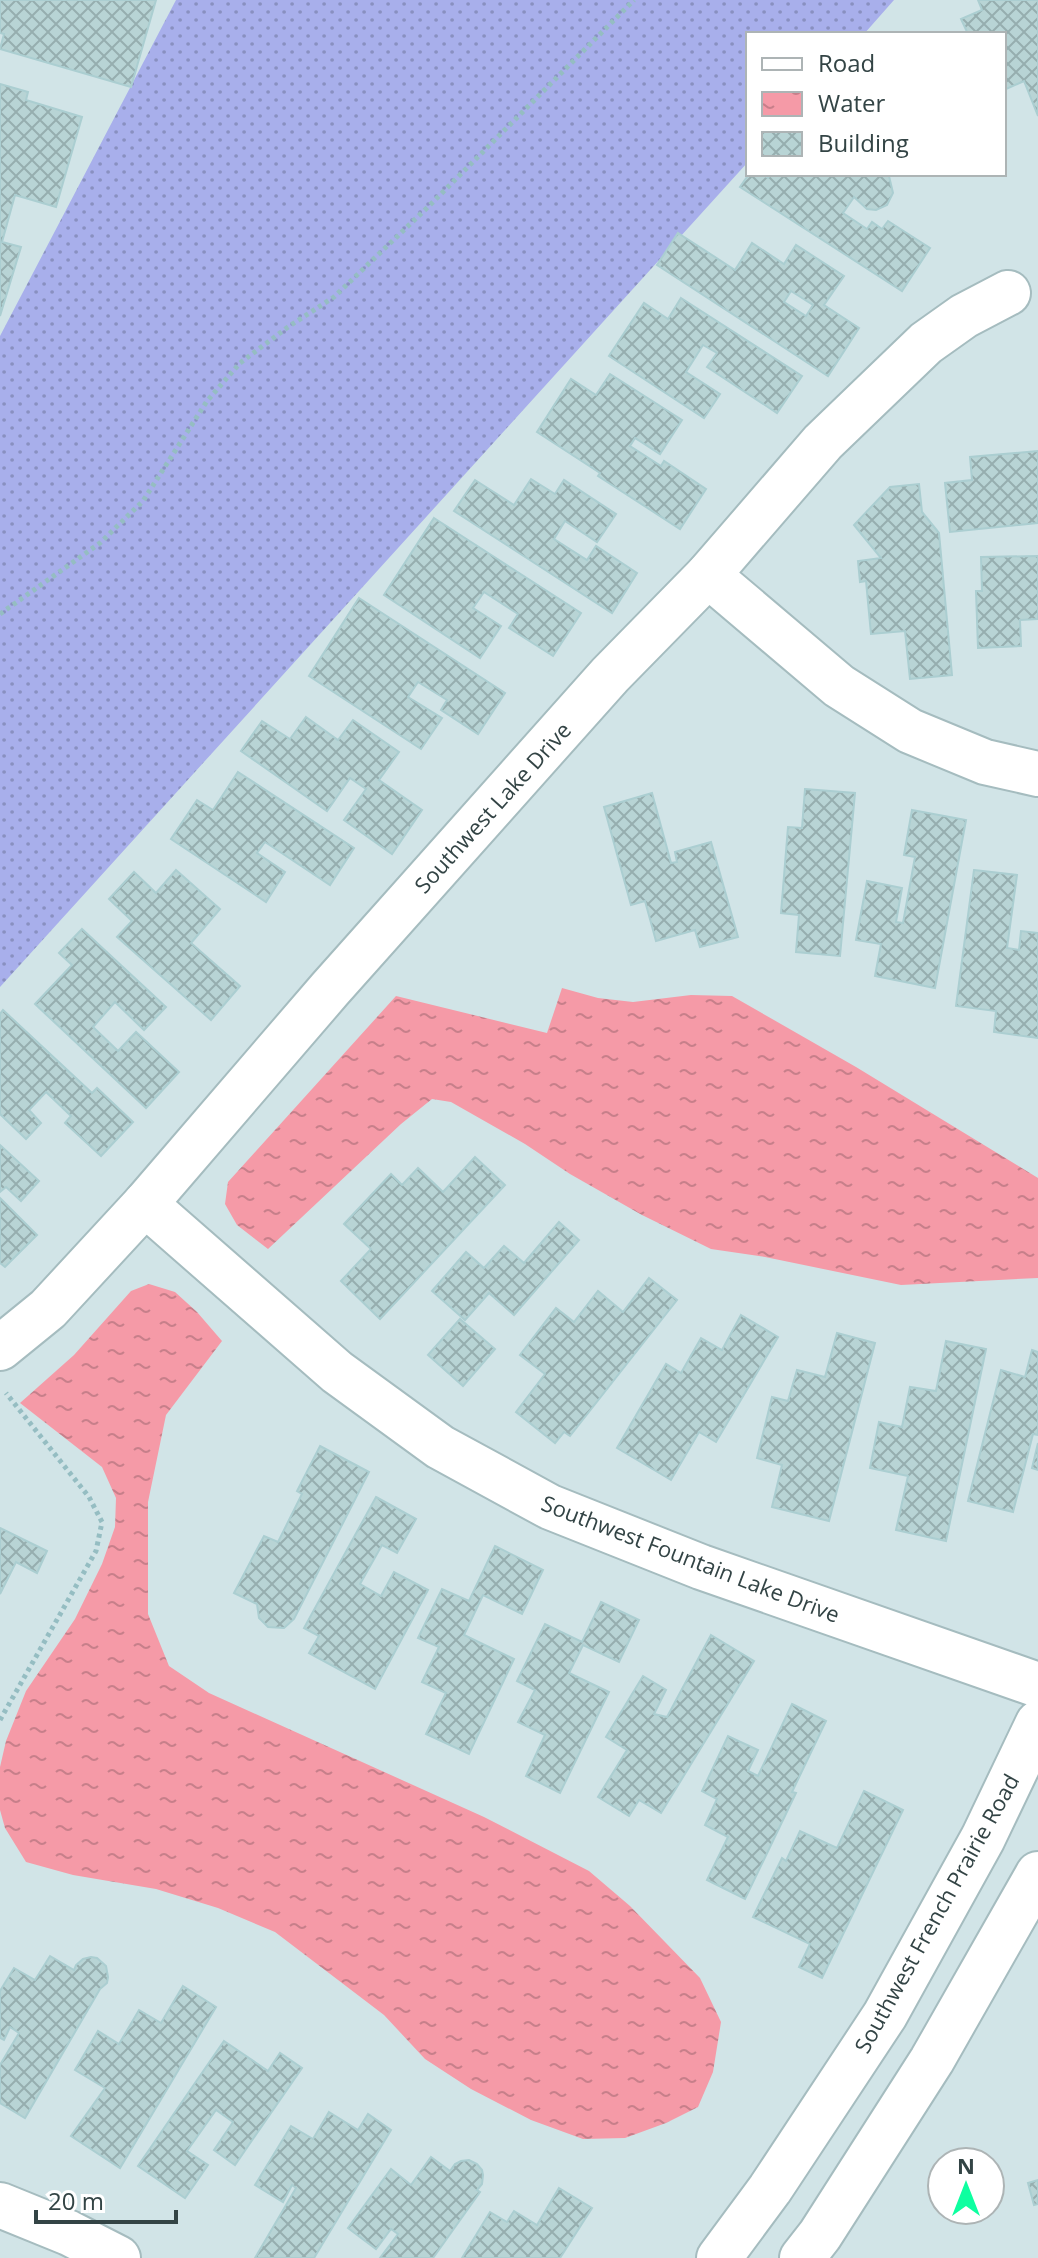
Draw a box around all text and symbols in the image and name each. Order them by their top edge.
legend [746,32,1006,176]
text: Road [818,46,875,79]
text: Water [818,86,886,119]
text: Building [818,126,909,159]
street label: Southwest Lake Drive [407,715,577,899]
street label: Southwest Fountain Lake Drive [538,1487,844,1629]
street label: Southwest French Prairie Road [847,1768,1025,2058]
north arrow [926,2146,1006,2226]
text: N [957,2150,975,2180]
scale bar [36,2174,176,2224]
text: 20 m [48,2184,104,2217]

